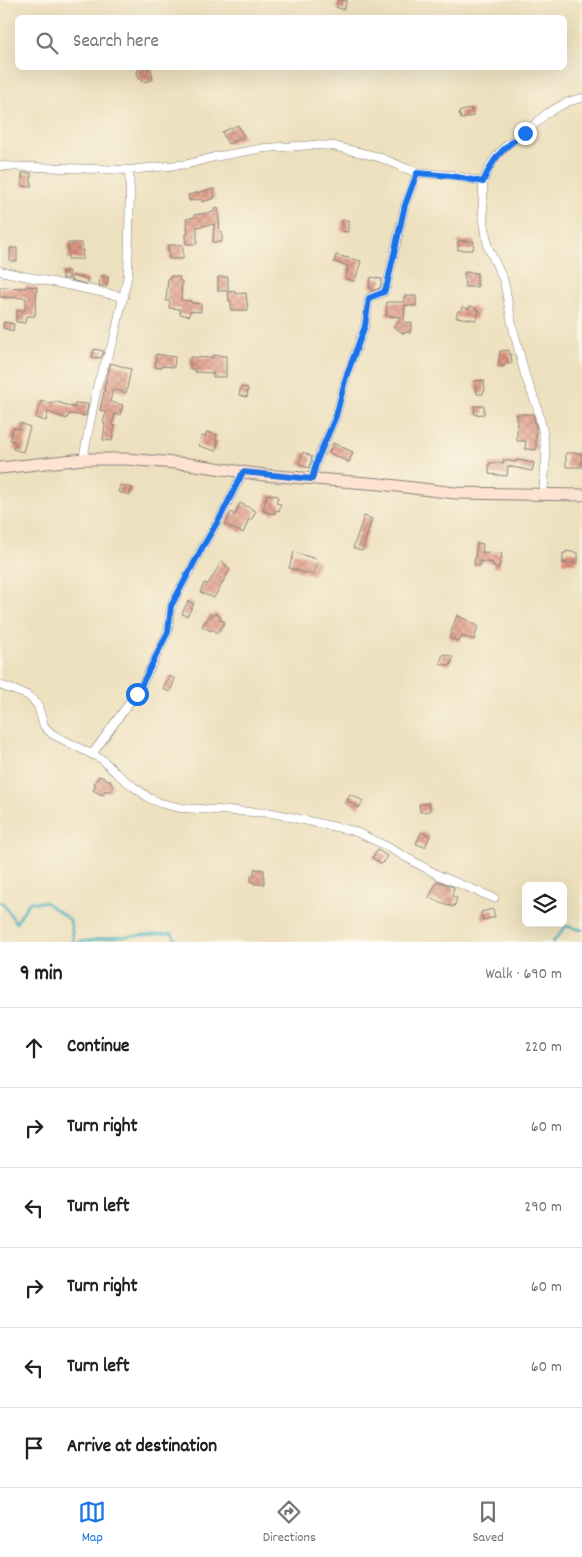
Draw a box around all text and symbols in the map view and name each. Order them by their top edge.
search box [15,15,567,70]
icon: search [33,29,61,57]
text: Search here [73,29,159,56]
route end [514,122,537,145]
route start [126,683,149,706]
map controls [522,882,567,927]
button: layers [522,882,567,927]
text: 9 min [20,960,62,990]
text: Walk · 690 m [485,963,562,986]
icon: ahead [20,1034,48,1062]
text: Continue [67,1034,129,1061]
text: 220 m [525,1036,562,1059]
icon: right [20,1114,48,1142]
text: Turn right [67,1114,138,1141]
text: 60 m [531,1116,562,1139]
icon: left [20,1194,48,1222]
text: Turn left [67,1194,130,1221]
text: 290 m [524,1196,562,1219]
icon: right [20,1274,48,1302]
text: Turn right [67,1274,138,1301]
text: 60 m [531,1276,562,1299]
icon: left [20,1354,48,1382]
text: Turn left [67,1354,130,1381]
text: 60 m [531,1356,562,1379]
icon: arrive [20,1434,48,1462]
text: Arrive at destination [67,1434,217,1461]
tab: Map [78,1498,106,1548]
tab: Directions [263,1498,316,1548]
tab: Saved [472,1498,504,1548]

